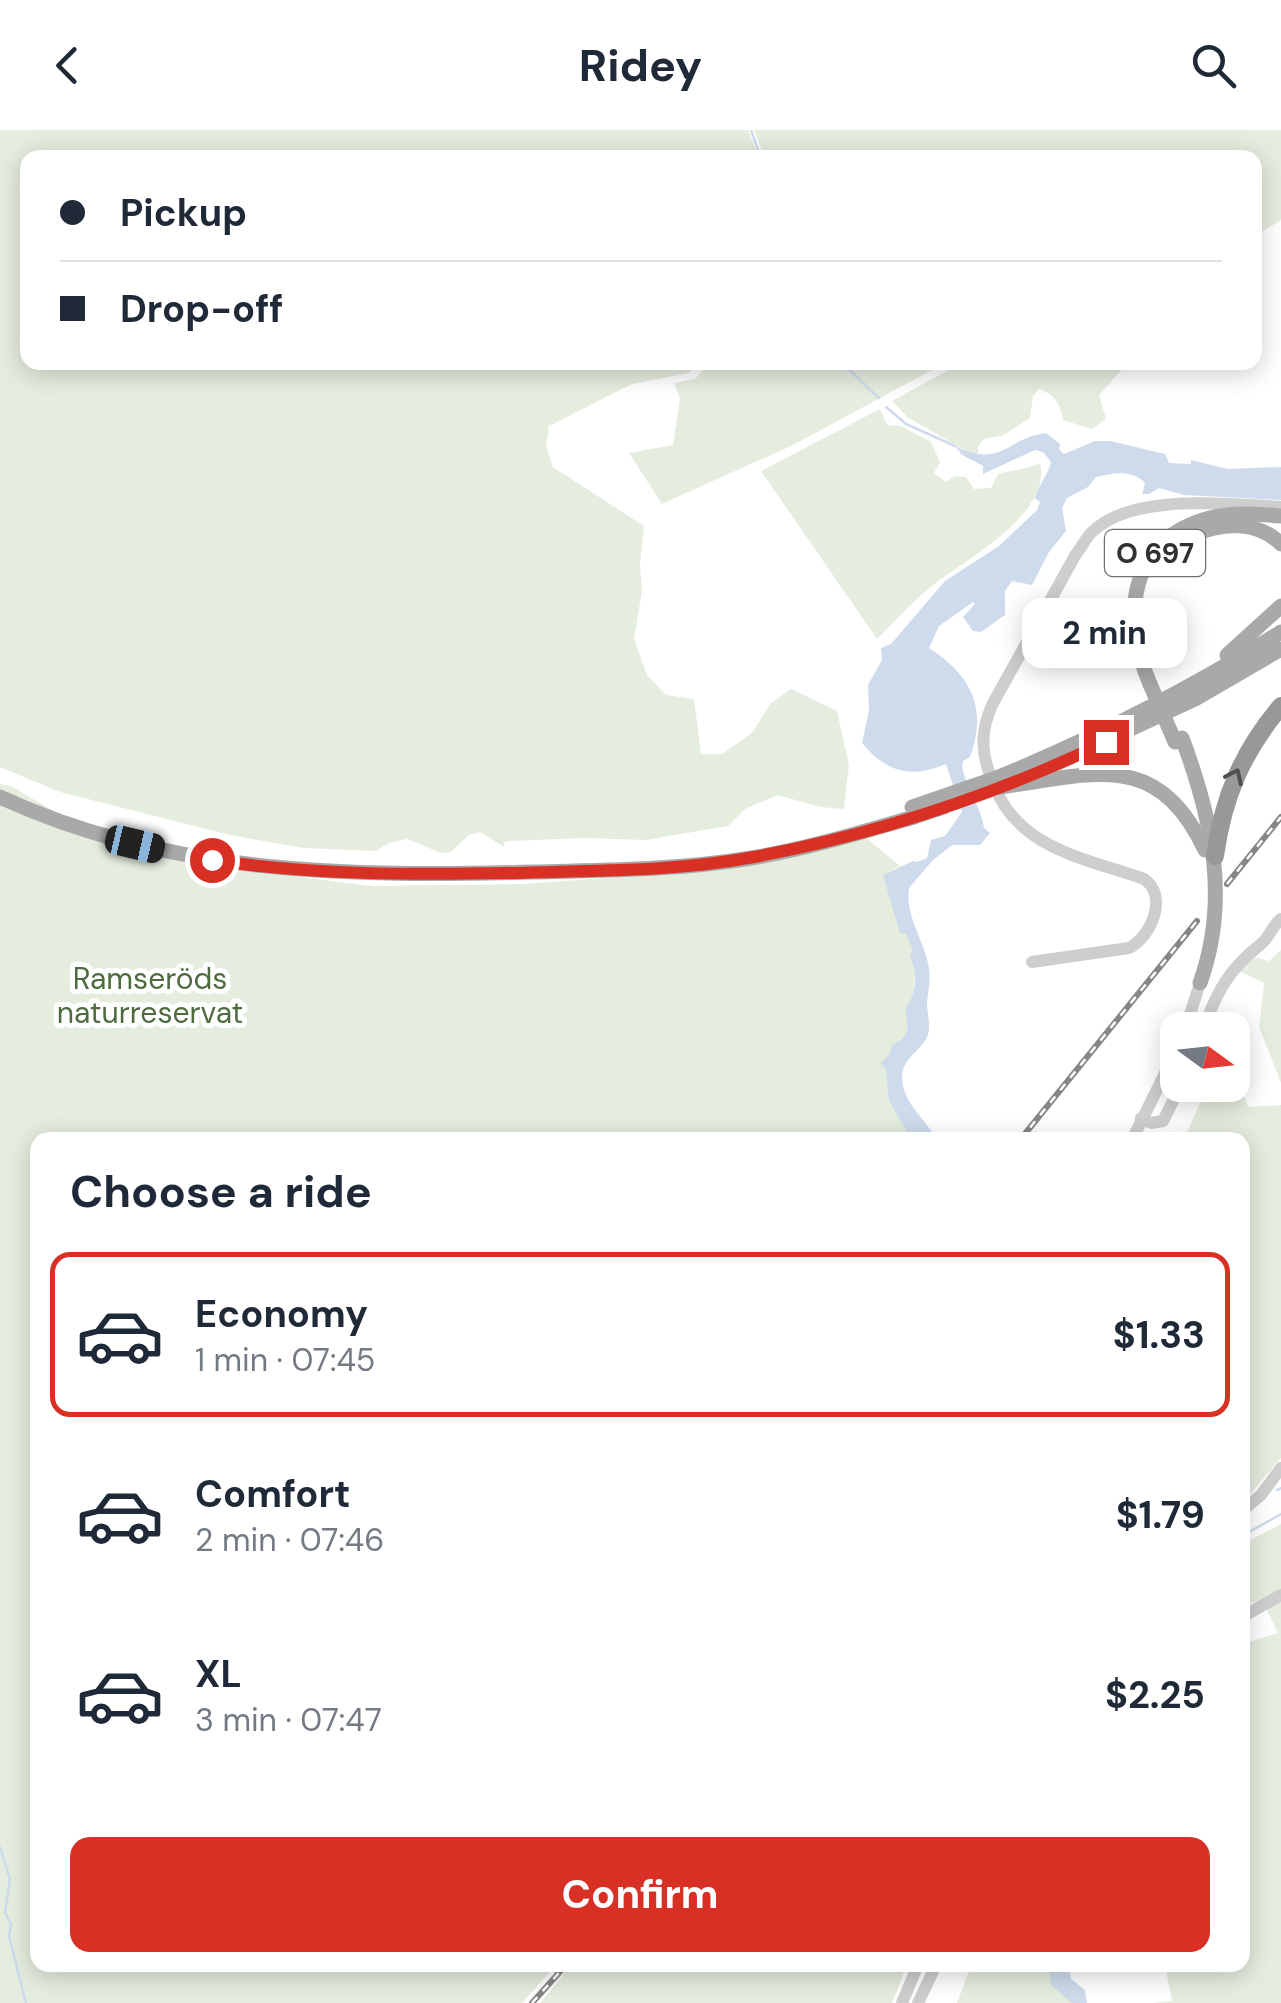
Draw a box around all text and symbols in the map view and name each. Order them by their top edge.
text: Ridey [579,36,702,95]
icon: back [40,38,95,93]
icon: search [1186,38,1241,93]
text: Pickup [120,188,247,238]
text: Drop-off [120,284,283,334]
road number: O 697 [1105,530,1205,576]
callout: 2 min [1024,597,1188,667]
text: 2 min [1062,612,1147,654]
route end [1084,720,1129,765]
one-way arrow [1223,768,1243,786]
car [102,823,168,865]
route start [190,838,235,883]
park label: Ramseröds naturreservat [57,959,243,1032]
north arrow [1160,1012,1250,1102]
map controls [1160,1012,1250,1102]
text: Choose a ride [70,1162,372,1221]
text: Economy [195,1289,368,1339]
icon: car [75,1290,165,1380]
text: $1.33 [1113,1310,1205,1360]
text: 1 min · 07:45 [195,1339,375,1381]
text: Comfort [195,1469,351,1519]
icon: car [75,1470,165,1560]
text: $1.79 [1116,1490,1205,1540]
text: 2 min · 07:46 [195,1519,384,1561]
text: XL [195,1649,242,1699]
icon: car [75,1650,165,1740]
text: $2.25 [1105,1670,1205,1720]
text: 3 min · 07:47 [195,1699,382,1741]
button: Confirm [70,1837,1210,1952]

